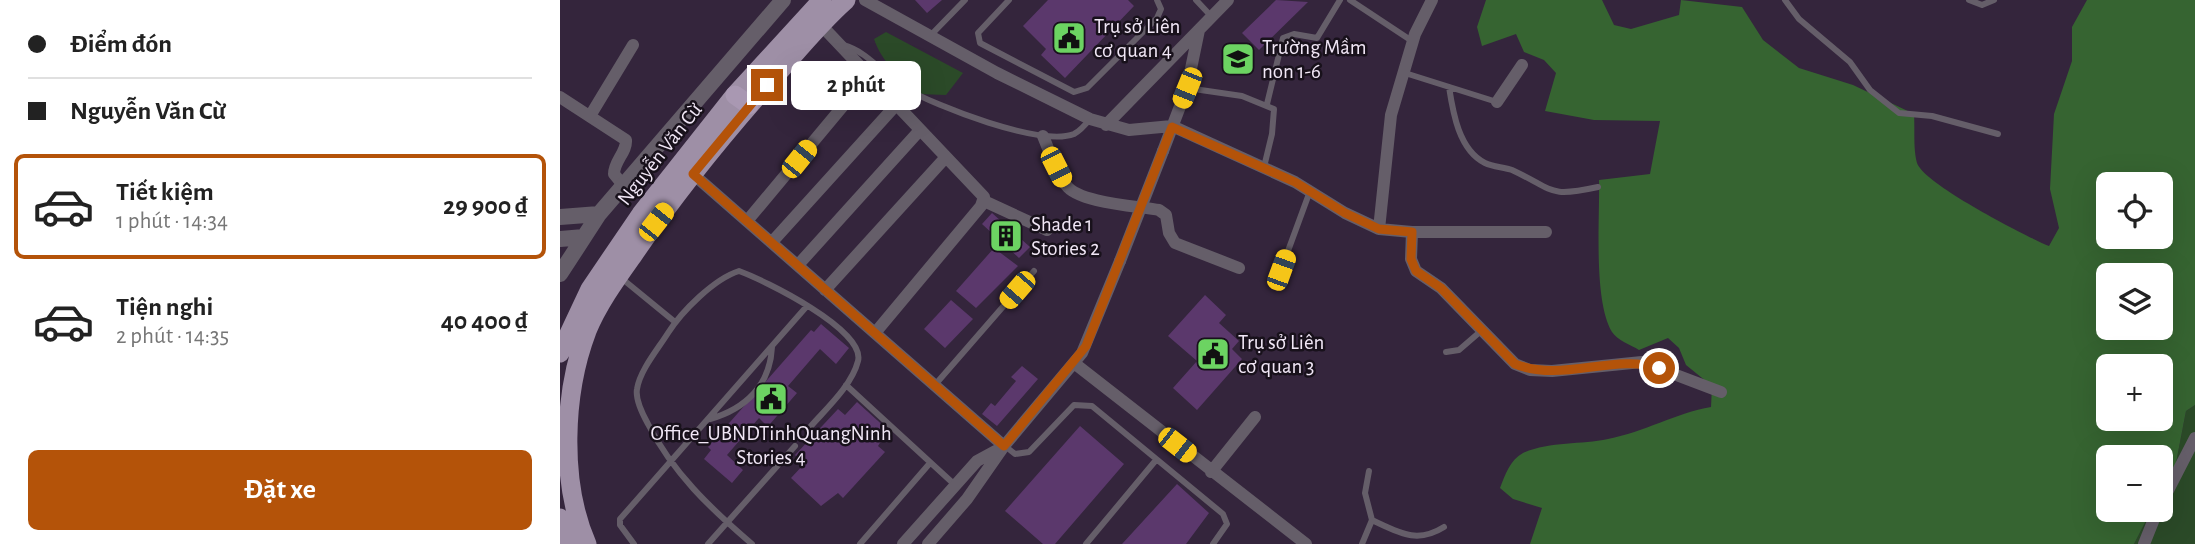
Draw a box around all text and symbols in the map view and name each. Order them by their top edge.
place label: Trụ sở Liên cơ quan 4 [1094,16,1180,61]
public building icon: Trụ sở Liên cơ quan 4 [1050,19,1088,57]
text: Điểm đón [70,31,172,57]
place label: Trường Mầm non 1-6 [1262,37,1366,82]
school or university icon: Trường Mầm non 1-6 [1219,40,1257,78]
callout: 2 phút [792,60,921,110]
car [1170,65,1205,111]
route end [751,69,783,101]
text: 2 phút [827,74,885,97]
text: Nguyễn Văn Cừ [70,98,226,124]
street label: Nguyễn Văn Cừ [613,98,706,209]
car [778,136,821,182]
car [1038,144,1075,190]
map controls [2096,172,2173,522]
button: locate [2096,172,2173,249]
icon: car [32,175,95,238]
text: Tiết kiệm [116,179,214,205]
text: 29 900 ₫ [443,193,528,219]
car [635,199,678,245]
text: 1 phút · 14:34 [116,210,228,233]
place label: Shade 1 Stories 2 [1031,214,1100,259]
building icon: Shade 1 Stories 2 [987,217,1025,255]
car [1264,247,1299,293]
button: layers [2096,263,2173,340]
car [996,267,1039,313]
icon: car [32,290,95,353]
text: Tiện nghi [116,294,213,320]
text: 40 400 ₫ [441,308,528,334]
text: 2 phút · 14:35 [116,325,229,348]
place label: Trụ sở Liên cơ quan 3 [1238,332,1324,377]
public building icon: Trụ sở Liên cơ quan 3 [1194,335,1232,373]
route start [1643,352,1675,384]
button: + [2096,354,2173,431]
public building icon: Office_UBNDTinhQuangNinh Stories 4 [752,380,790,418]
place label: Office_UBNDTinhQuangNinh Stories 4 [650,423,892,468]
car [1154,424,1201,466]
button: − [2096,445,2173,522]
button: Đặt xe [28,450,532,530]

